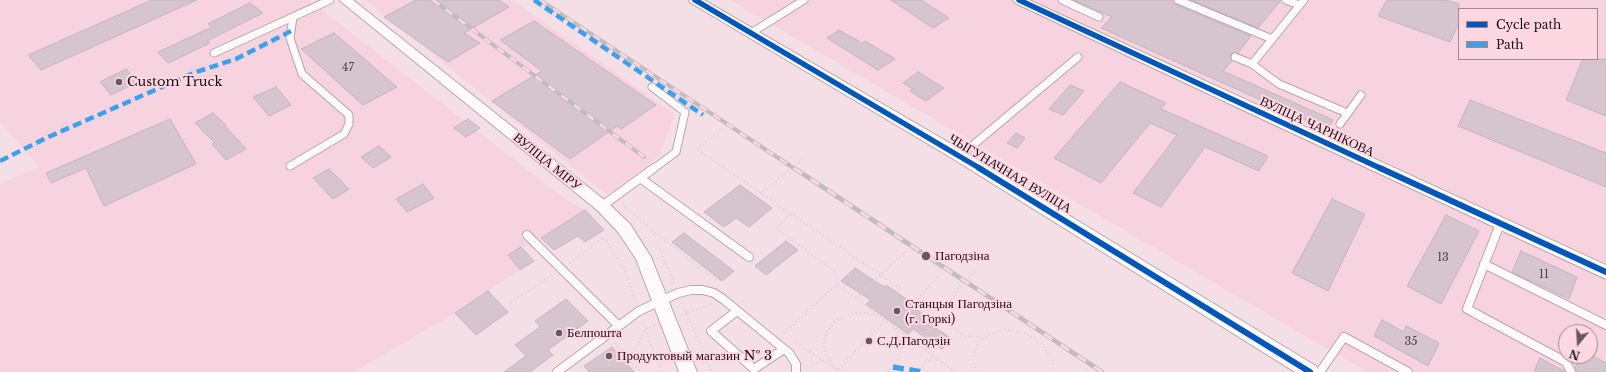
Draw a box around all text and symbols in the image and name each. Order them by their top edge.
legend [1458,8,1598,60]
text: Cycle path [1496,17,1561,32]
text: Path [1496,37,1524,52]
house number: 47 [342,61,354,75]
place label: Custom Truck [127,74,223,90]
marker: Custom Truck [114,77,124,87]
street label: ВУЛІЦА ЧАРНІКОВА [1257,94,1377,160]
street label: ВУЛІЦА МІРУ [510,130,584,194]
street label: ЧЫГУНАЧНАЯ ВУЛІЦА [946,131,1074,217]
place label: Пагодзіна [935,248,990,264]
marker: Пагодзіна [920,250,932,262]
house number: 13 [1437,251,1449,265]
house number: 11 [1539,268,1549,282]
place label: Станцыя Пагодзіна (г. Горкі) [905,296,1012,327]
marker: Станцыя Пагодзіна (г. Горкі) [892,306,902,316]
north arrow [1558,324,1598,364]
place label: Белпошта [567,325,622,341]
marker: Белпошта [554,328,564,338]
place label: С.Д.Пагодзін [877,333,950,349]
house number: 35 [1404,335,1418,349]
marker: С.Д.Пагодзін [864,336,874,346]
text: N [1568,346,1582,363]
place label: Продуктовый магазин № 3 [617,348,772,364]
marker: Продуктовый магазин № 3 [604,351,614,361]

